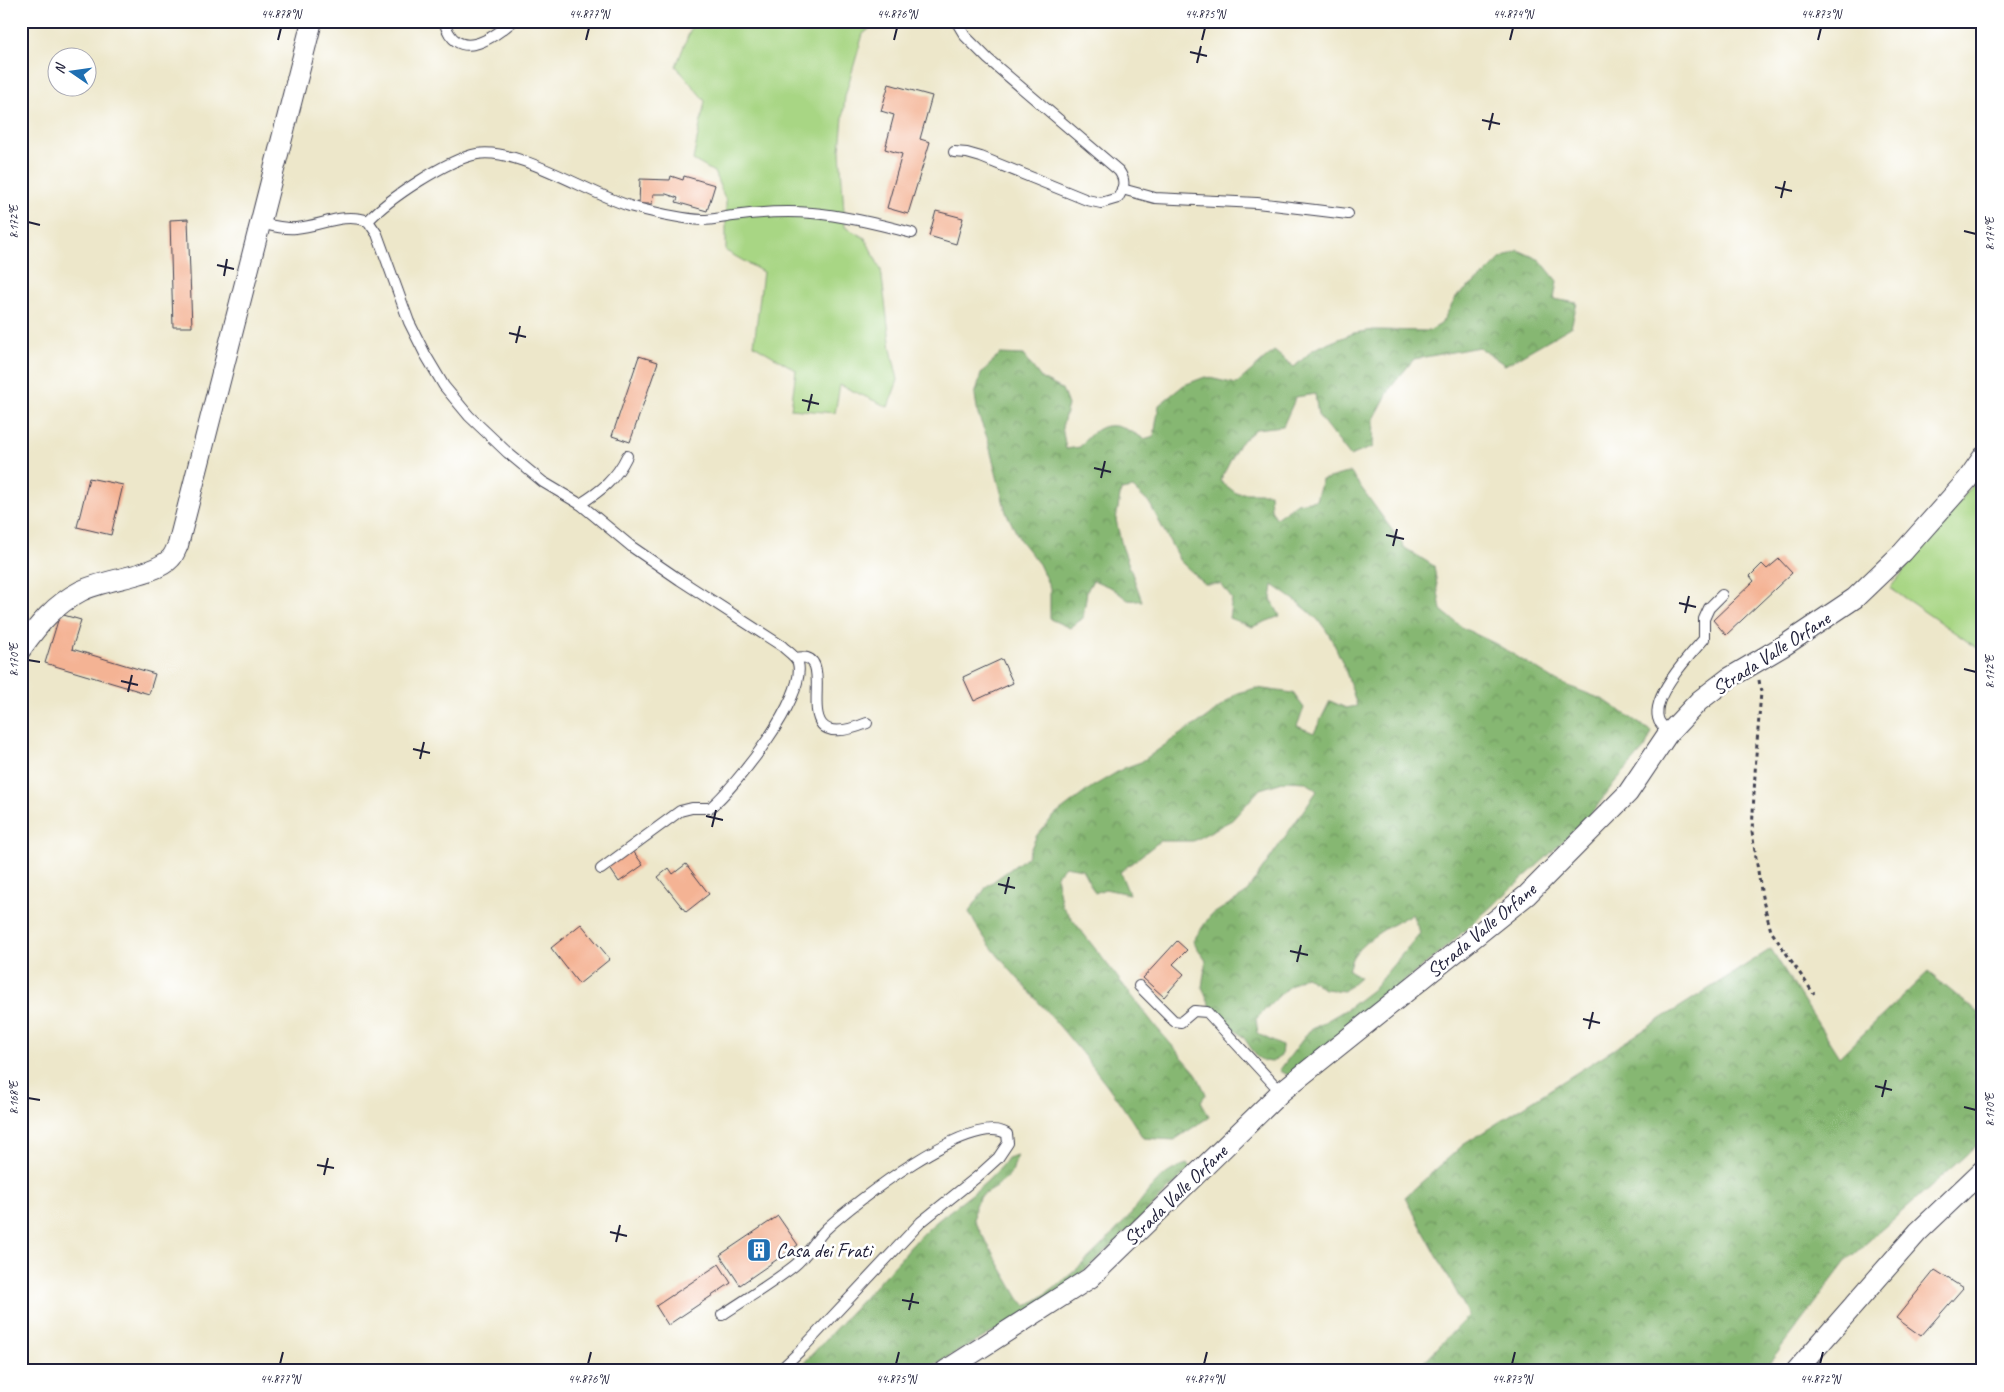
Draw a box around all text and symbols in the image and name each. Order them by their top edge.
text: 44.878°N [261,6,303,22]
text: 44.877°N [569,6,611,22]
text: 44.876°N [877,6,919,22]
text: 44.875°N [1185,6,1227,22]
text: 44.874°N [1493,6,1535,22]
text: 44.873°N [1801,6,1843,22]
north arrow [48,48,98,98]
text: N [51,61,70,75]
text: 8.172°E [6,203,22,239]
text: 8.174°E [1982,215,1998,251]
street label: Strada Valle Orfane [1708,605,1836,701]
text: 8.170°E [6,641,22,677]
text: 8.172°E [1982,653,1998,689]
street label: Strada Valle Orfane [1421,876,1542,983]
text: 8.168°E [6,1079,22,1115]
text: 8.170°E [1982,1091,1998,1127]
street label: Strada Valle Orfane [1118,1138,1234,1251]
building icon: Casa dei Frati [746,1237,772,1263]
place label: Casa dei Frati [776,1238,874,1263]
text: 44.877°N [260,1371,302,1387]
text: 44.876°N [568,1371,610,1387]
text: 44.875°N [876,1371,918,1387]
text: 44.874°N [1184,1371,1226,1387]
text: 44.873°N [1492,1371,1534,1387]
text: 44.872°N [1800,1371,1842,1387]

